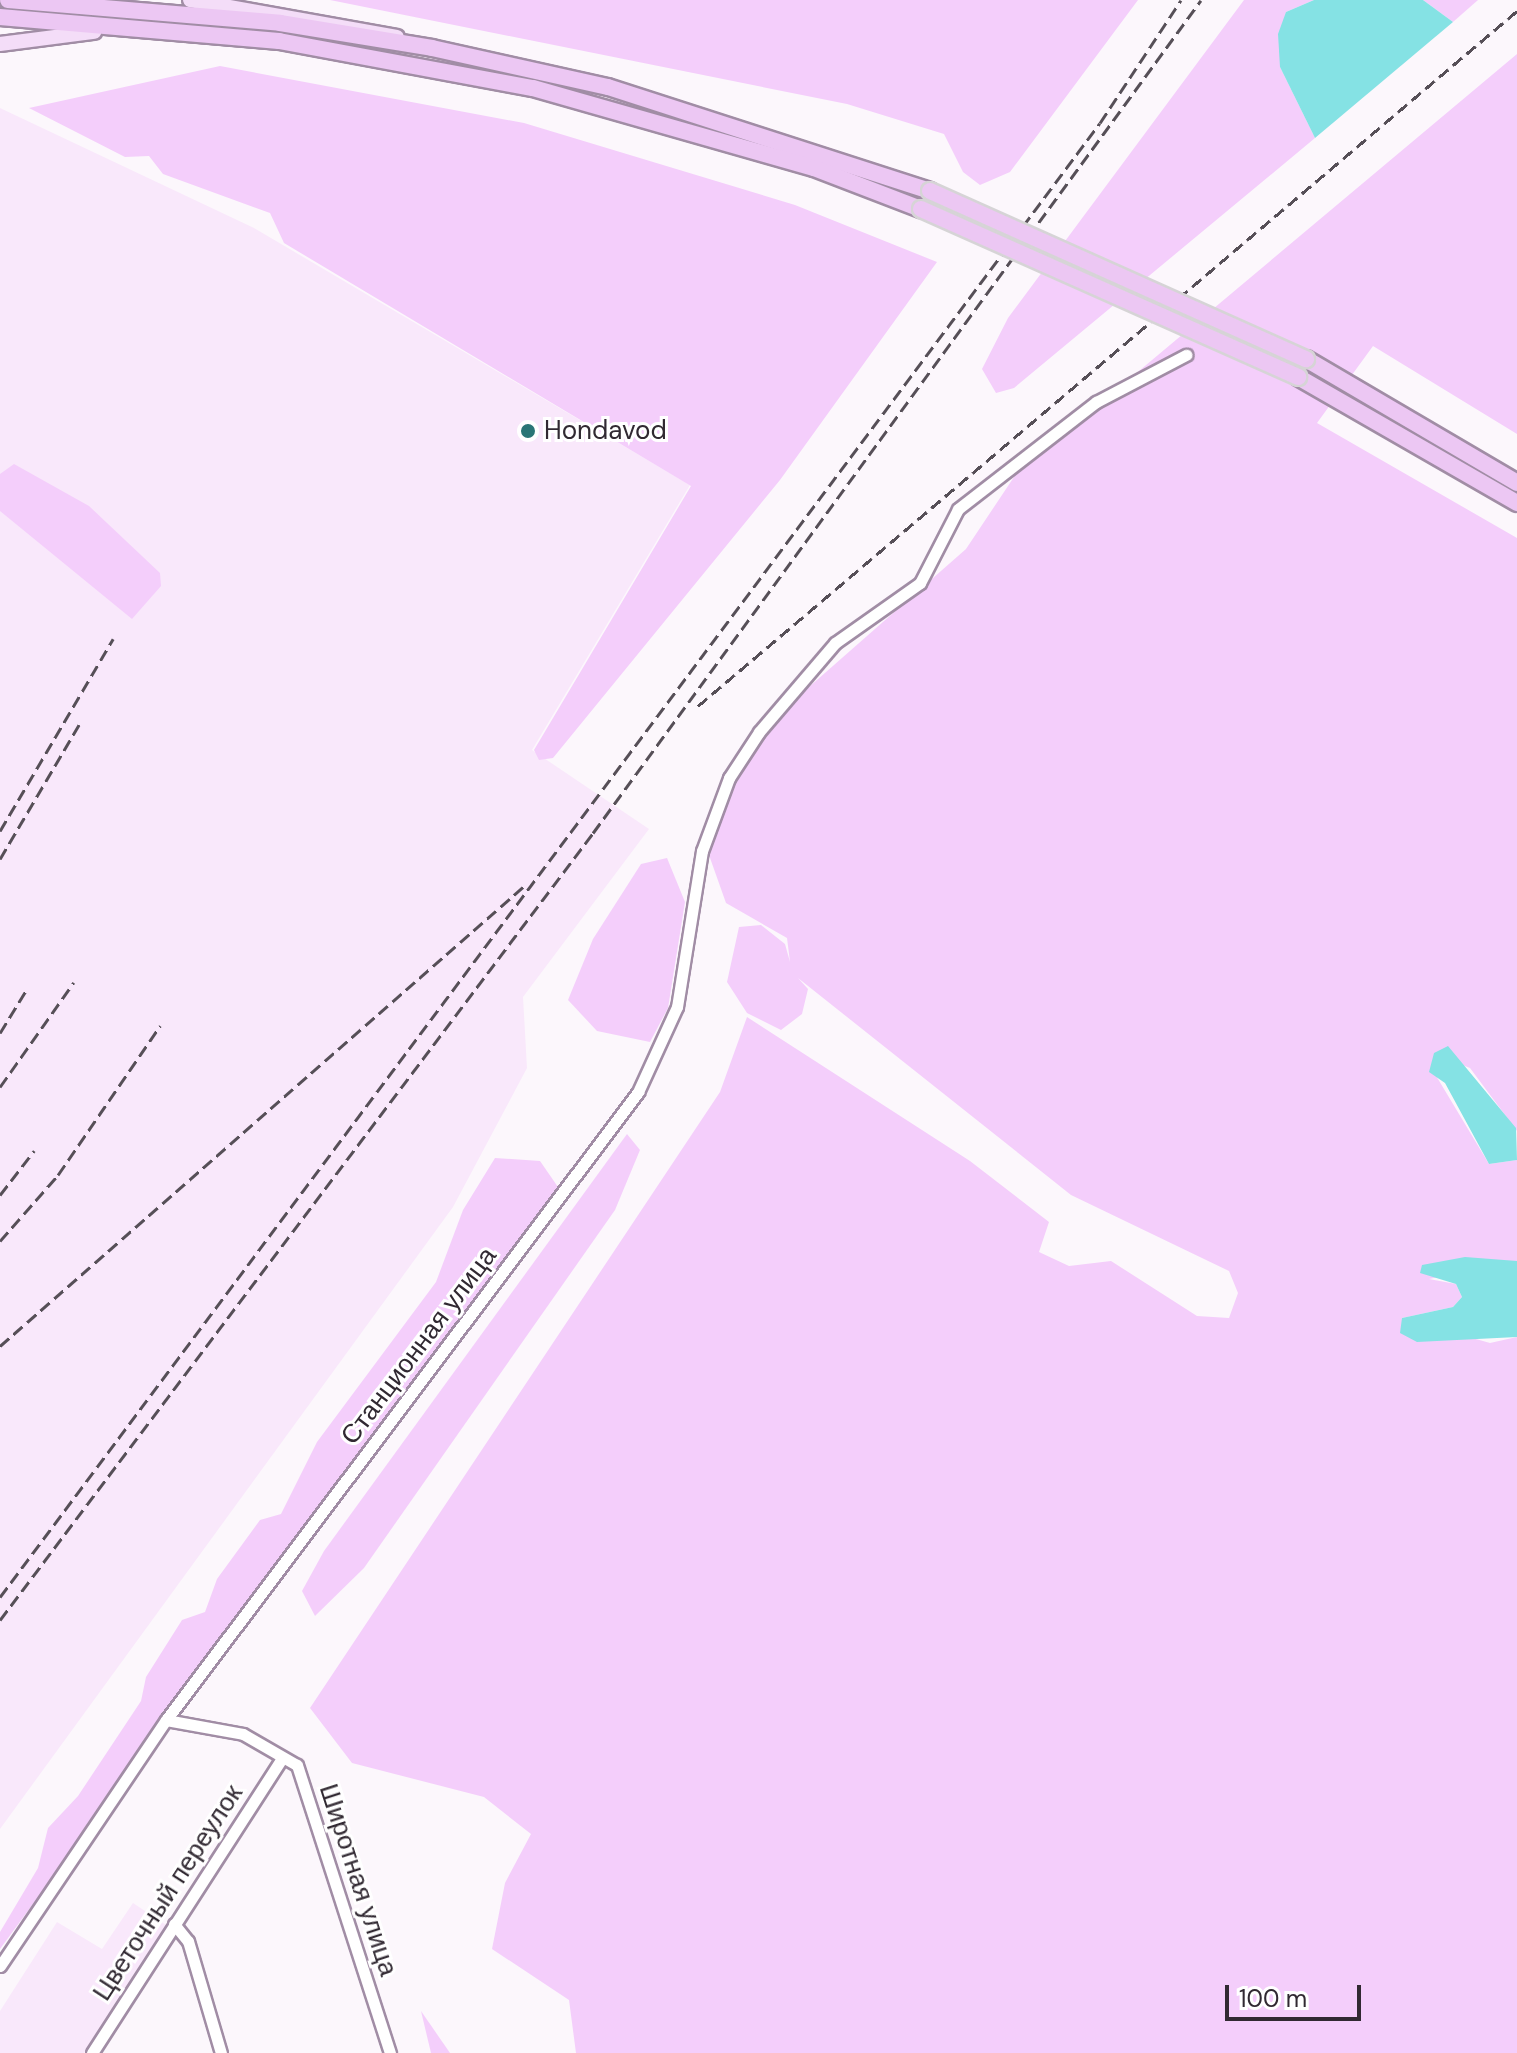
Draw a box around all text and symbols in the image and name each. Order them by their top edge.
place label: Hondavod [544,415,667,447]
marker: Hondavod [519,422,537,440]
street label: Станционная улица [335,1241,503,1451]
street label: Цветочный переулок [87,1779,249,2007]
street label: Широтная улица [312,1780,404,1980]
scale bar [1229,1969,1365,2019]
text: 100 m [1239,1983,1307,2014]

